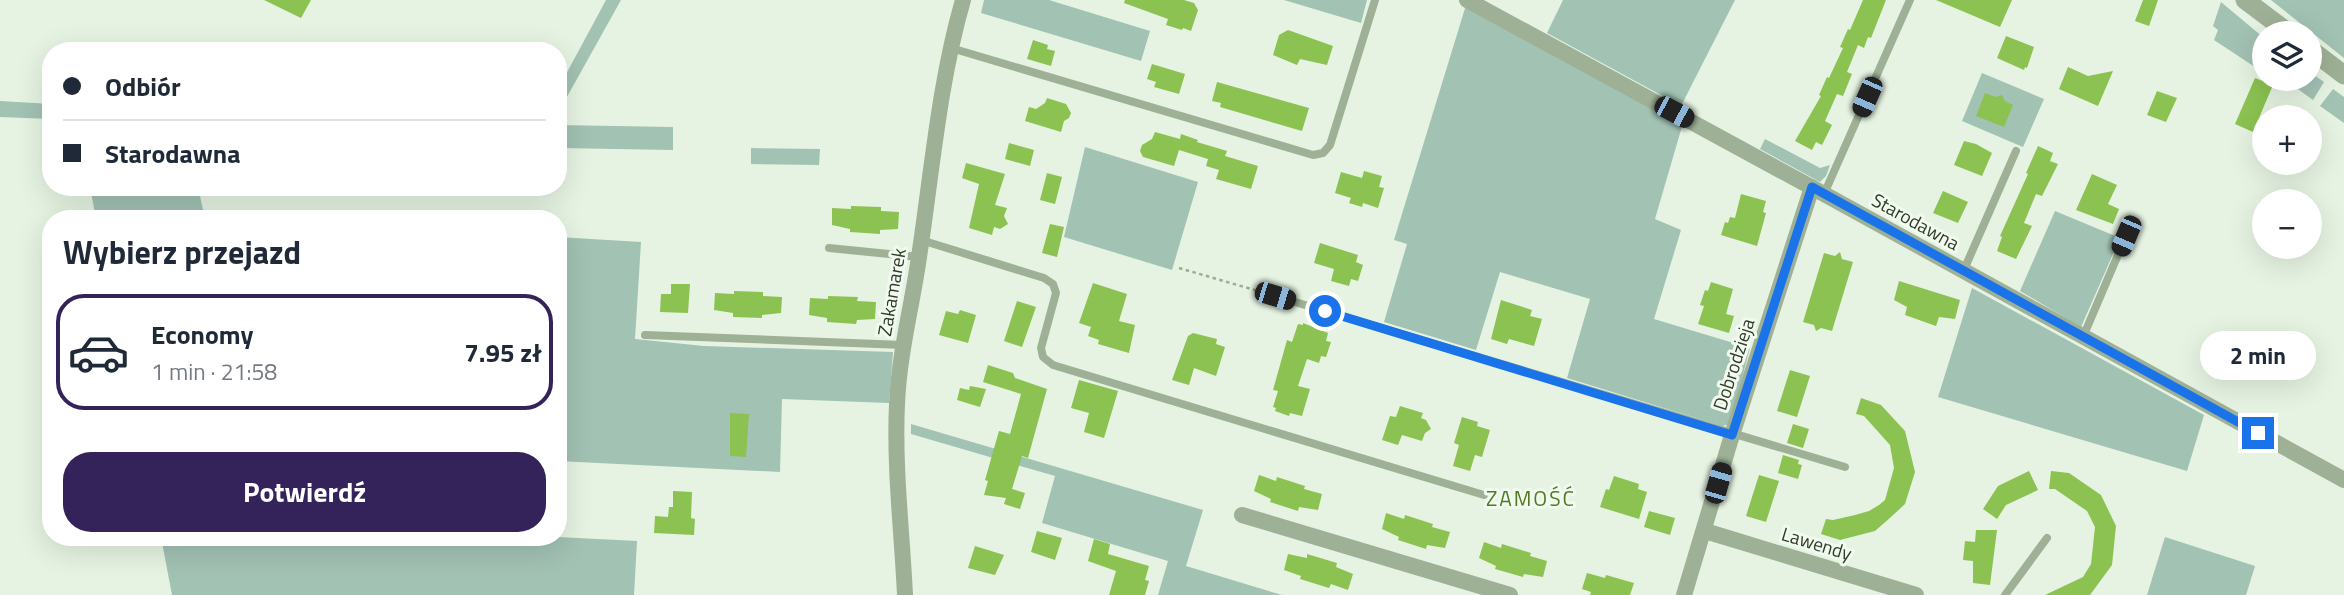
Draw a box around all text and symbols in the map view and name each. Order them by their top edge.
map controls [2252,21,2322,259]
button: layers [2252,21,2322,91]
text: Odbiór [105,67,181,106]
car [1849,74,1886,120]
car [1651,93,1698,131]
button: + [2252,105,2322,175]
text: Starodawna [105,134,240,173]
street label: Starodawna [1867,185,1966,257]
button: − [2252,189,2322,259]
car [2109,213,2144,259]
text: Wybierz przejazd [63,228,301,276]
street label: Zakamarek [869,246,913,338]
car [1252,280,1299,312]
route start [1309,295,1341,327]
street label: Dobrodzieja [1705,314,1762,414]
text: Economy [151,315,253,354]
icon: car [67,321,130,384]
callout: 2 min [2200,332,2316,380]
text: 7.95 zł [464,333,542,372]
text: 2 min [2230,338,2286,373]
text: 1 min · 21:58 [151,354,277,389]
route end [2242,417,2274,449]
button: Potwierdź [63,452,546,532]
car [1703,460,1734,506]
district label: ZAMOŚĆ [1486,482,1576,514]
street label: Lawendy [1778,519,1856,567]

